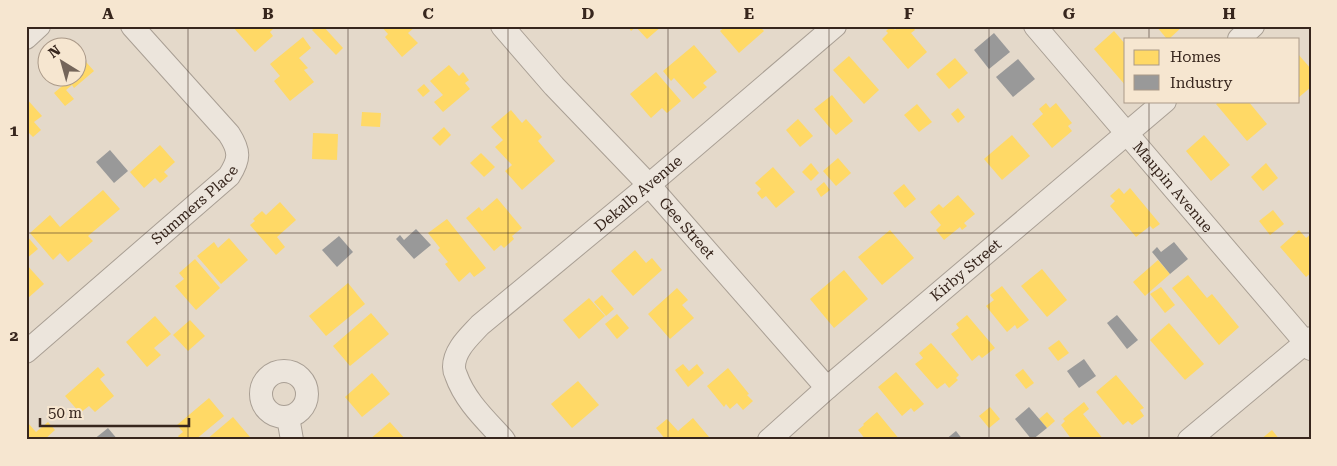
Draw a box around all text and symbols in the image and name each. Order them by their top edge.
text: A [102,4,114,23]
text: B [262,4,274,23]
text: C [422,4,434,23]
text: D [582,4,595,23]
text: E [744,4,754,23]
text: F [904,4,914,23]
text: G [1063,4,1076,23]
text: H [1222,4,1236,23]
north arrow [38,38,88,88]
legend [1124,38,1300,102]
text: N [45,42,63,61]
text: Homes [1170,48,1221,66]
text: Industry [1170,74,1232,92]
text: 1 [10,121,19,140]
street label: Maupin Avenue [1129,138,1216,236]
street label: Dekalb Avenue [591,152,686,235]
street label: Summers Place [148,163,242,248]
street label: Gee Street [655,194,719,263]
street label: Kirby Street [927,235,1005,305]
text: 2 [10,326,19,345]
scale bar [40,396,189,428]
text: 50 m [48,404,83,422]

